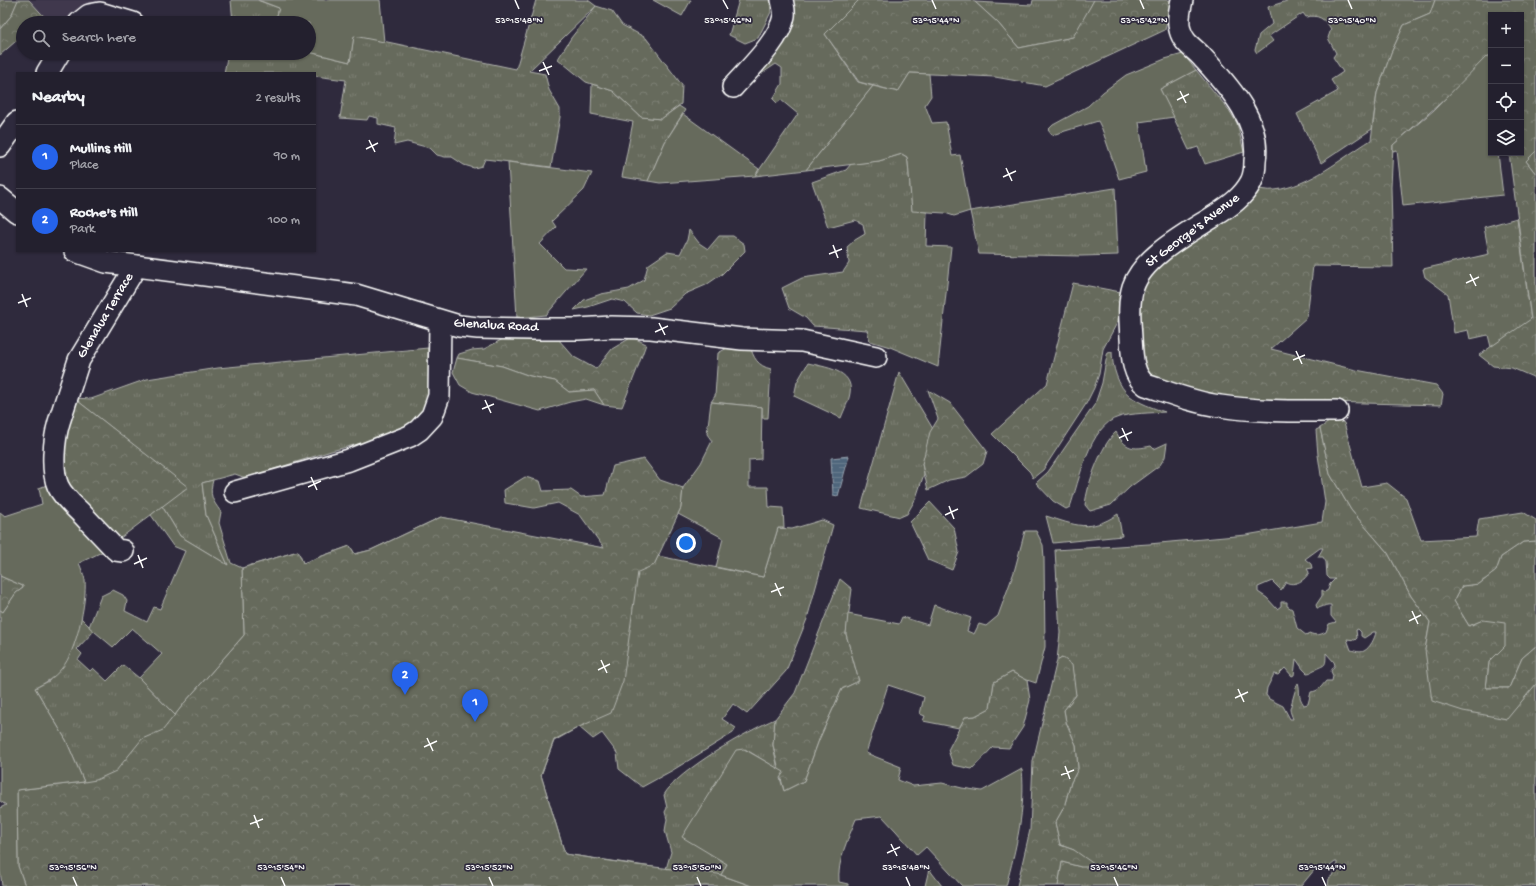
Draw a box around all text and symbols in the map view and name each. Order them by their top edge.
map controls [1488,12,1524,156]
button: + [1488,12,1524,48]
text: 53°15'48"N [495,15,543,27]
text: 53°15'46"N [704,15,752,27]
text: 53°15'44"N [913,15,960,27]
text: 53°15'42"N [1120,15,1168,27]
text: 53°15'40"N [1328,15,1376,27]
search box [16,16,316,60]
icon: search [30,27,52,49]
text: Search here [62,29,136,47]
button: − [1488,48,1524,84]
button: locate [1488,84,1524,120]
text: Nearby [32,88,85,108]
text: 2 results [255,91,300,106]
button: layers [1488,120,1524,156]
text: Mullins Hill [70,140,132,158]
text: 1 [42,149,48,164]
text: 90 m [274,149,300,164]
text: Place [70,158,98,173]
street label: St George's Avenue [1143,190,1244,272]
text: Roche's Hill [70,204,138,222]
text: 2 [42,213,48,228]
text: 100 m [268,213,300,228]
text: Park [70,222,95,237]
street label: Glenalua Terrace [74,270,139,362]
street label: Glenalua Road [453,315,541,337]
your location [676,533,696,553]
pin: 2 [392,662,418,695]
pin: 1 [462,689,488,722]
text: 53°15'56"N [49,862,97,874]
text: 53°15'54"N [257,862,305,874]
text: 53°15'52"N [465,862,513,874]
text: 53°15'50"N [673,862,722,874]
text: 53°15'48"N [882,862,930,874]
text: 53°15'46"N [1090,862,1138,874]
text: 53°15'44"N [1299,862,1346,874]

